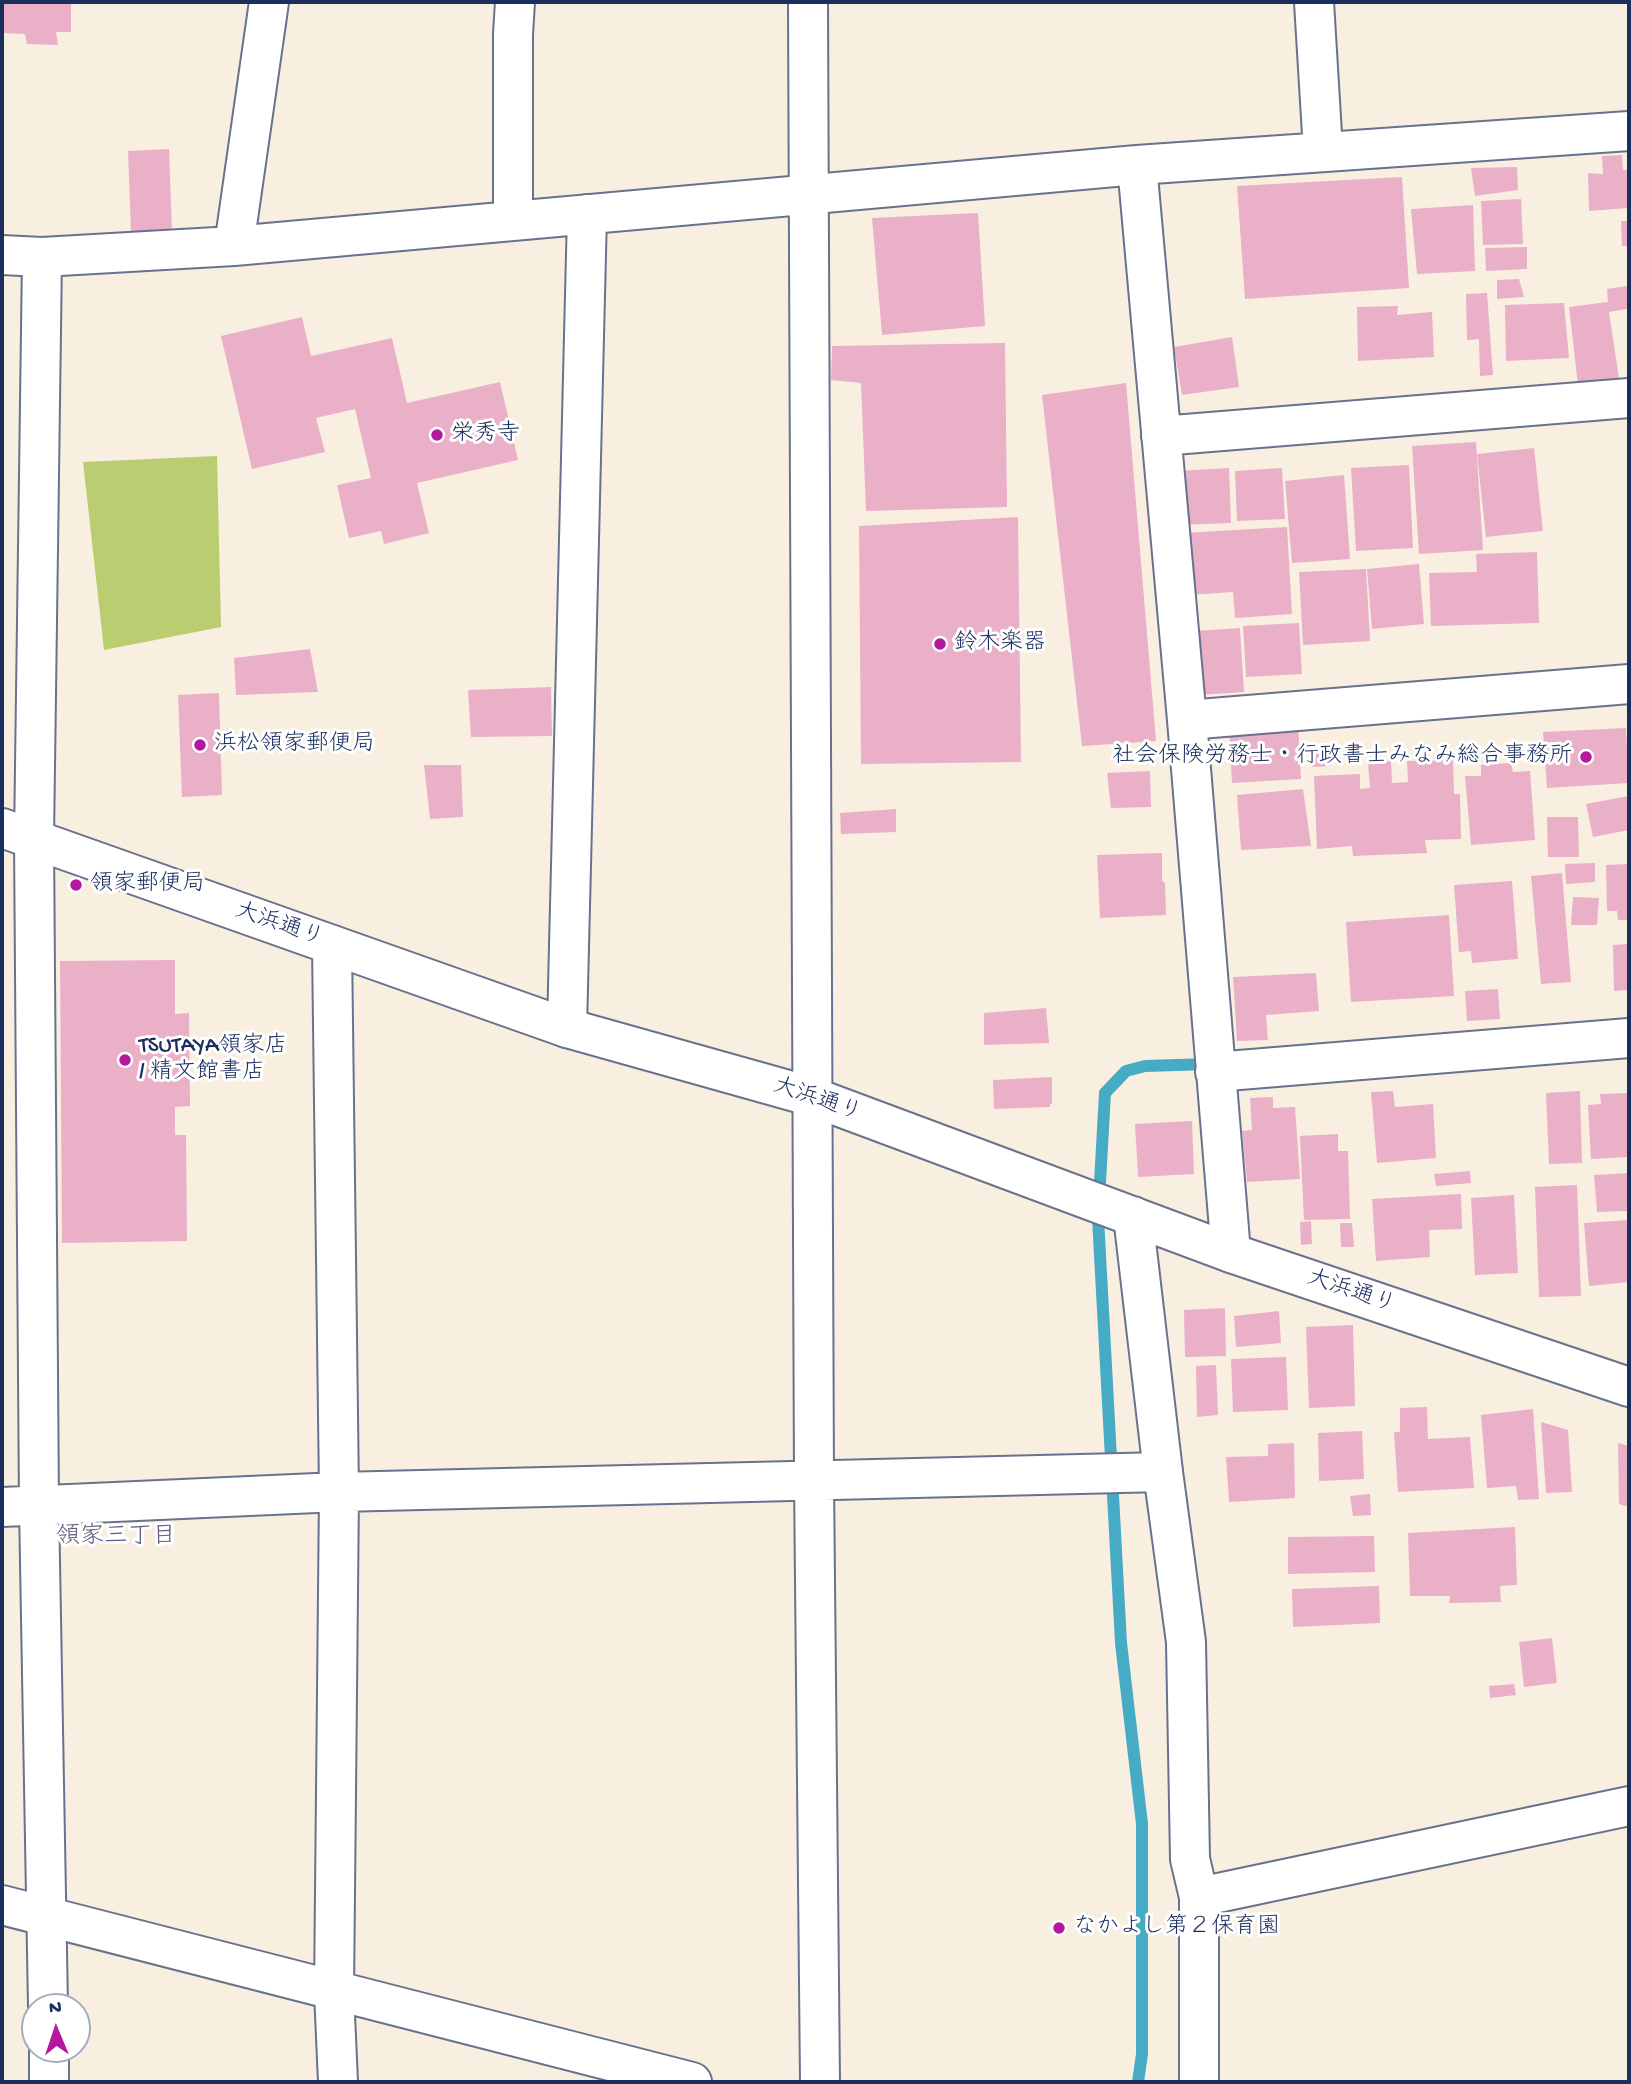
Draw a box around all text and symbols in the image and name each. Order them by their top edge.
place label: 栄秀寺 [451,421,520,449]
marker: 栄秀寺 [429,427,445,443]
place label: 鈴木楽器 [954,630,1046,658]
marker: 鈴木楽器 [932,636,948,652]
place label: 浜松領家郵便局 [214,731,375,759]
marker: 浜松領家郵便局 [192,737,208,753]
place label: 社会保険労務士・行政書士みなみ総合事務所 [1112,743,1572,771]
marker: 社会保険労務士・行政書士みなみ総合事務所 [1578,749,1594,765]
place label: 領家郵便局 [90,871,205,899]
marker: 領家郵便局 [68,877,84,893]
street label: 大浜通り [231,898,327,954]
place label: TSUTAYA領家店 / 精文館書店 [139,1033,287,1087]
marker: TSUTAYA領家店 / 精文館書店 [117,1052,133,1068]
street label: 大浜通り [769,1073,865,1129]
street label: 大浜通り [1303,1265,1399,1321]
district label: 領家三丁目 [56,1524,176,1552]
place label: なかよし第２保育園 [1073,1914,1280,1942]
marker: なかよし第２保育園 [1051,1920,1067,1936]
north arrow [21,1993,91,2063]
text: N [49,1997,62,2020]

